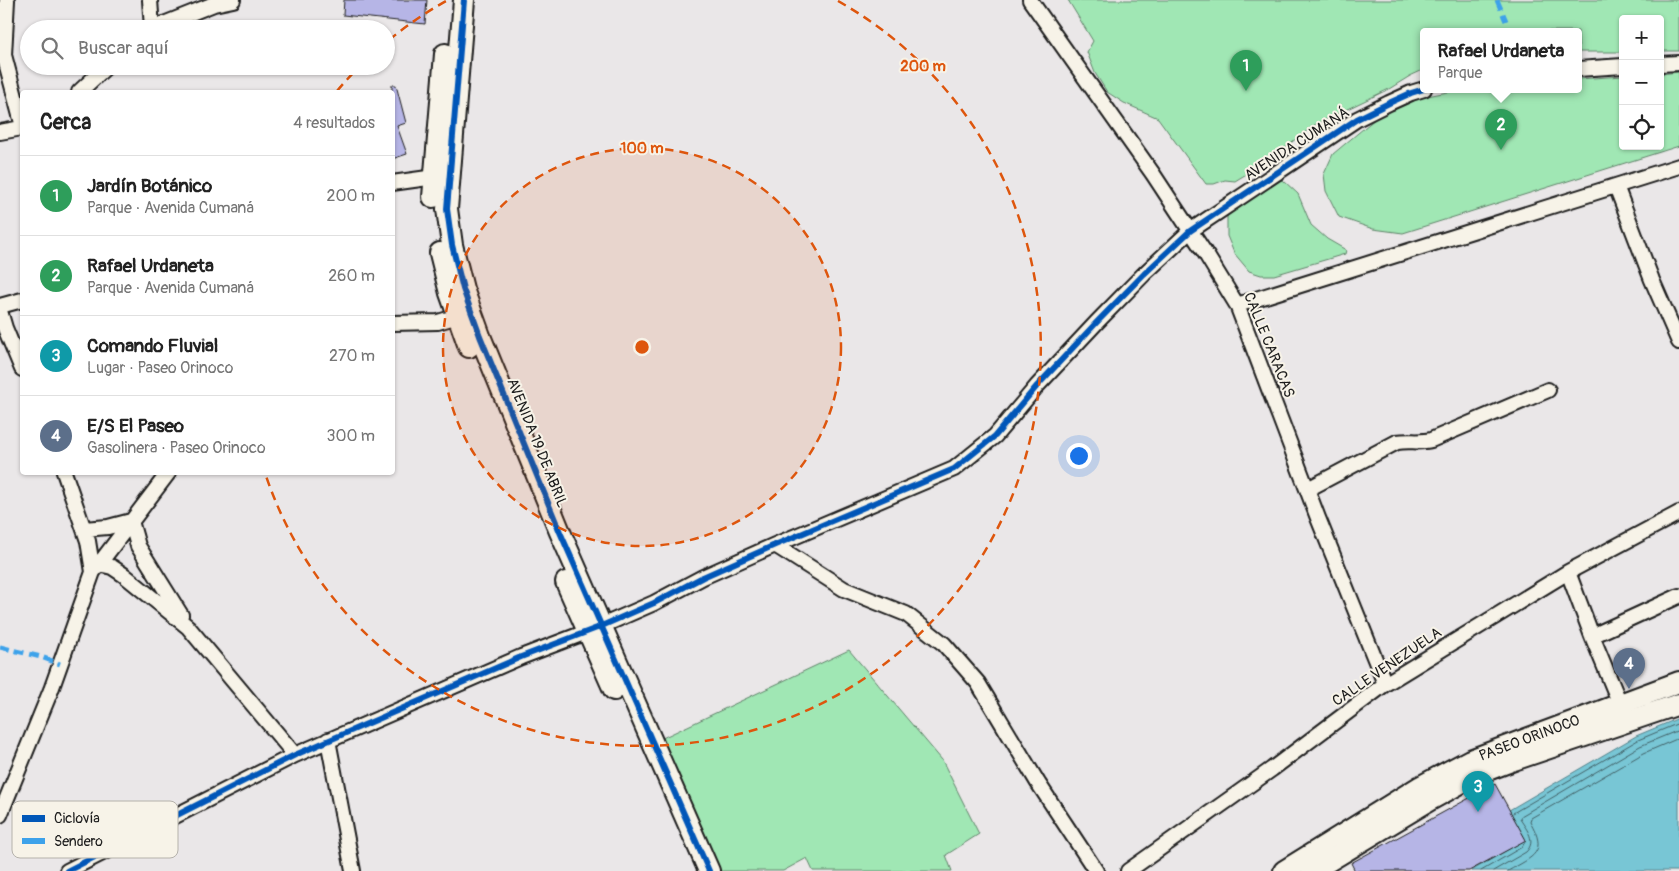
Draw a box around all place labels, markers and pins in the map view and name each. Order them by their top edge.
pin: 1 [1230,50,1262,91]
pin: 2 [1485,109,1517,150]
centre of rings [633,338,651,356]
pin: 4 [1613,648,1645,689]
pin: 3 [1462,771,1494,812]

